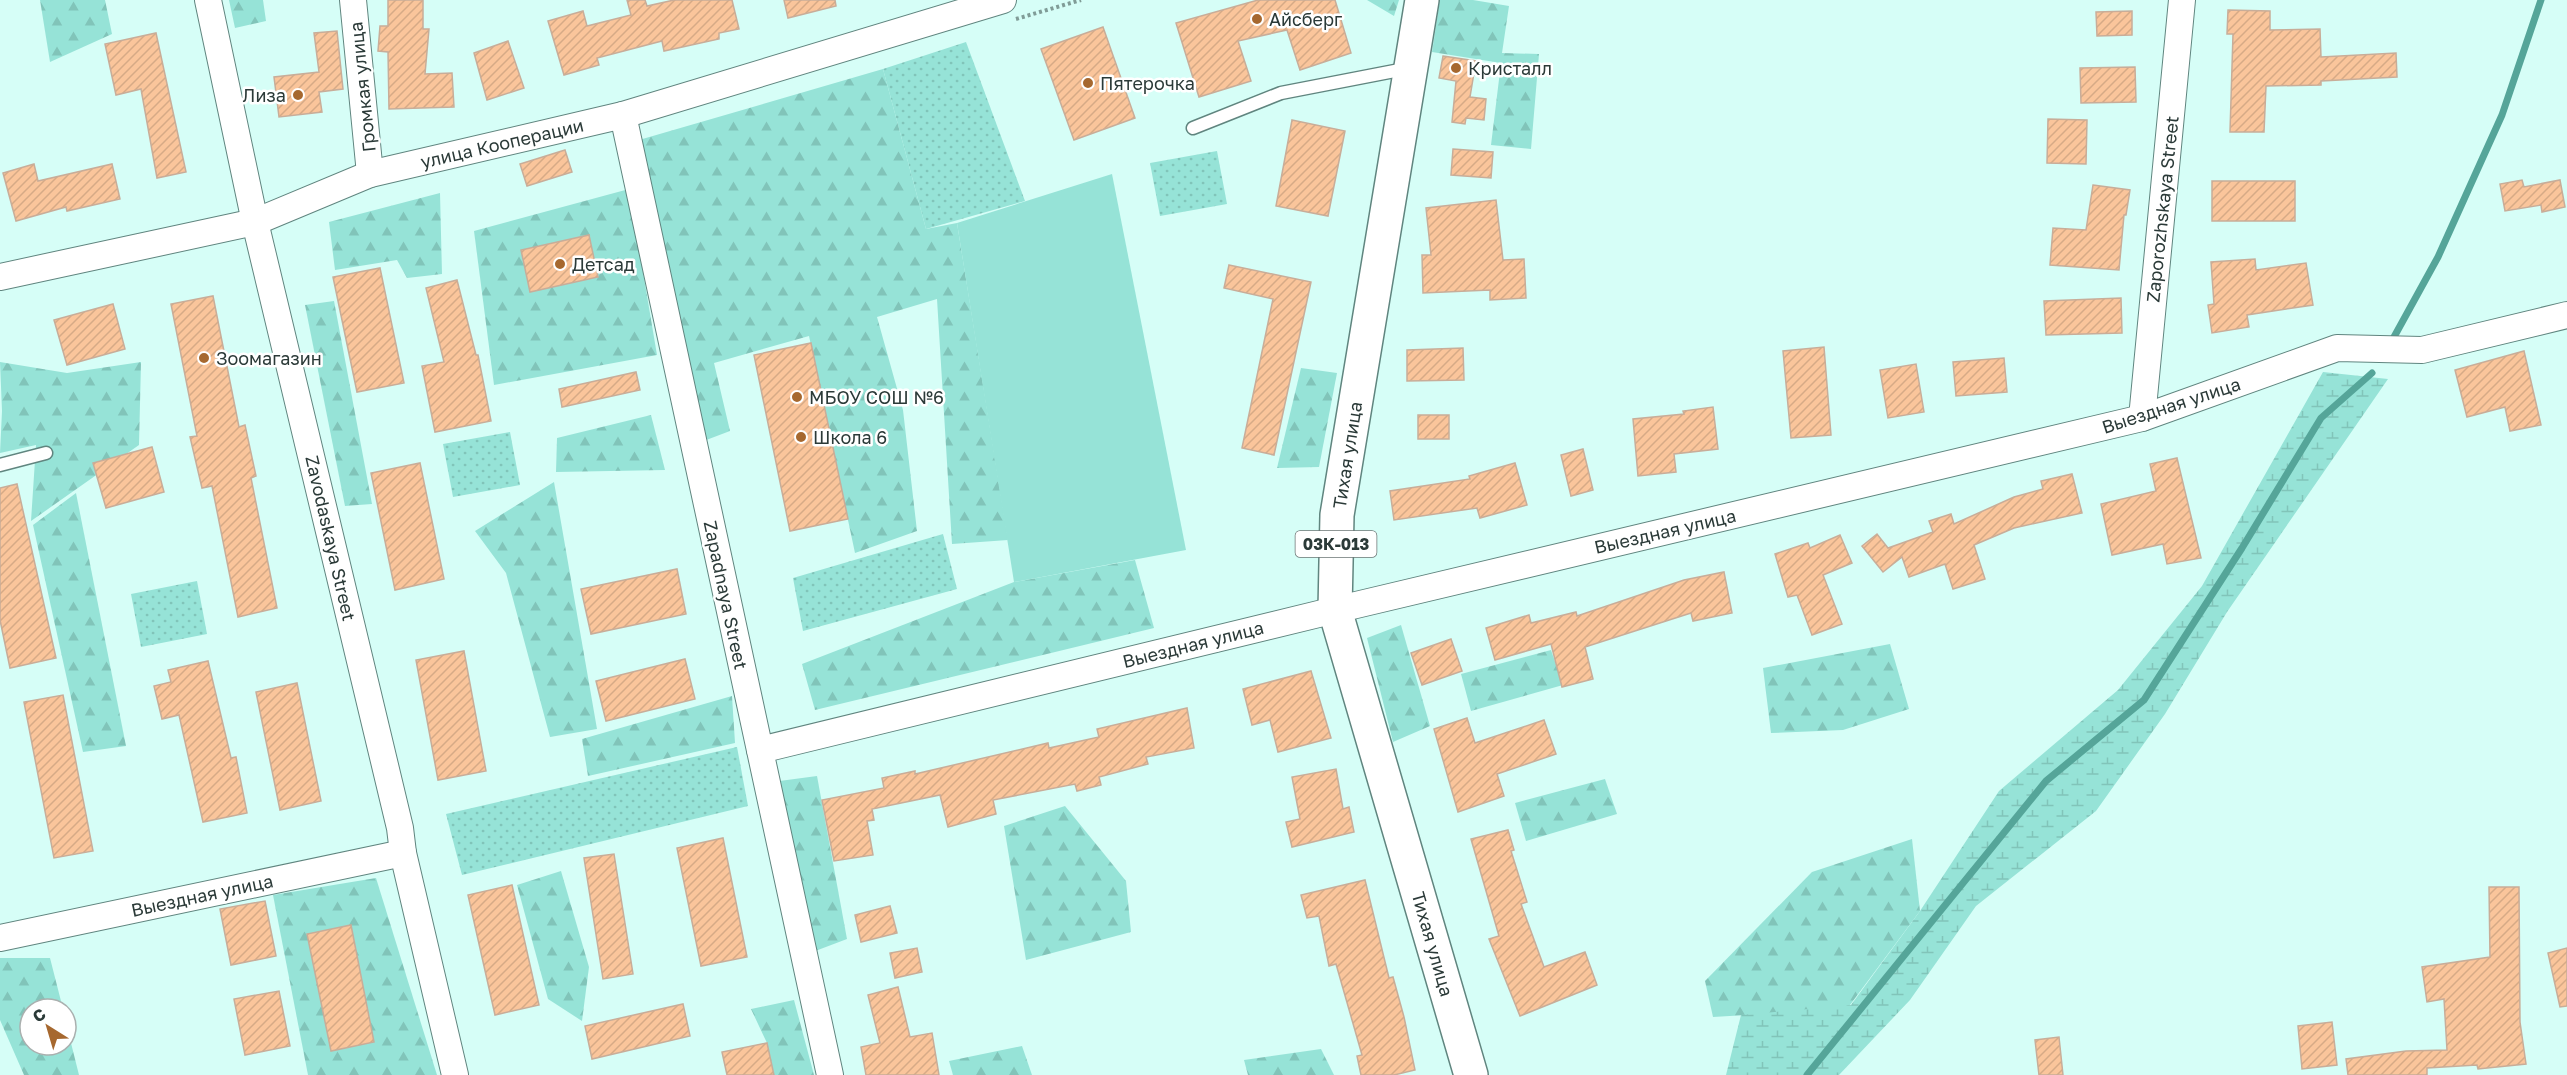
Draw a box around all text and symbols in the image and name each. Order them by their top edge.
place label: Айсберг [1269,8,1342,30]
marker: Айсберг [1250,12,1264,26]
street label: Громкая улица [344,21,380,153]
place label: Кристалл [1468,57,1552,79]
marker: Кристалл [1449,61,1463,75]
place label: Пятерочка [1100,72,1195,94]
marker: Пятерочка [1081,76,1095,90]
place label: Лиза [243,84,286,106]
marker: Лиза [291,88,305,102]
street label: улица Кооперации [418,114,586,172]
street label: Zaporozhskaya Street [2141,115,2183,303]
place label: Детсад [572,253,635,275]
marker: Детсад [553,257,567,271]
place label: Зоомагазин [216,347,322,369]
marker: Зоомагазин [197,351,211,365]
street label: Выездная улица [2099,372,2243,438]
place label: МБОУ СОШ №6 [809,386,944,408]
marker: МБОУ СОШ №6 [790,390,804,404]
street label: Тихая улица [1328,400,1366,510]
place label: Школа 6 [813,426,887,448]
marker: Школа 6 [794,430,808,444]
street label: Zavodaskaya Street [301,453,361,623]
street label: Выездная улица [1592,504,1738,558]
street label: Zapadnaya Street [699,519,753,671]
road number: 03К-013 [1296,531,1376,557]
street label: Выездная улица [1120,616,1266,672]
street label: Выездная улица [129,869,275,921]
street label: Тихая улица [1408,889,1458,999]
north arrow [18,997,78,1057]
text: С [28,1004,50,1026]

